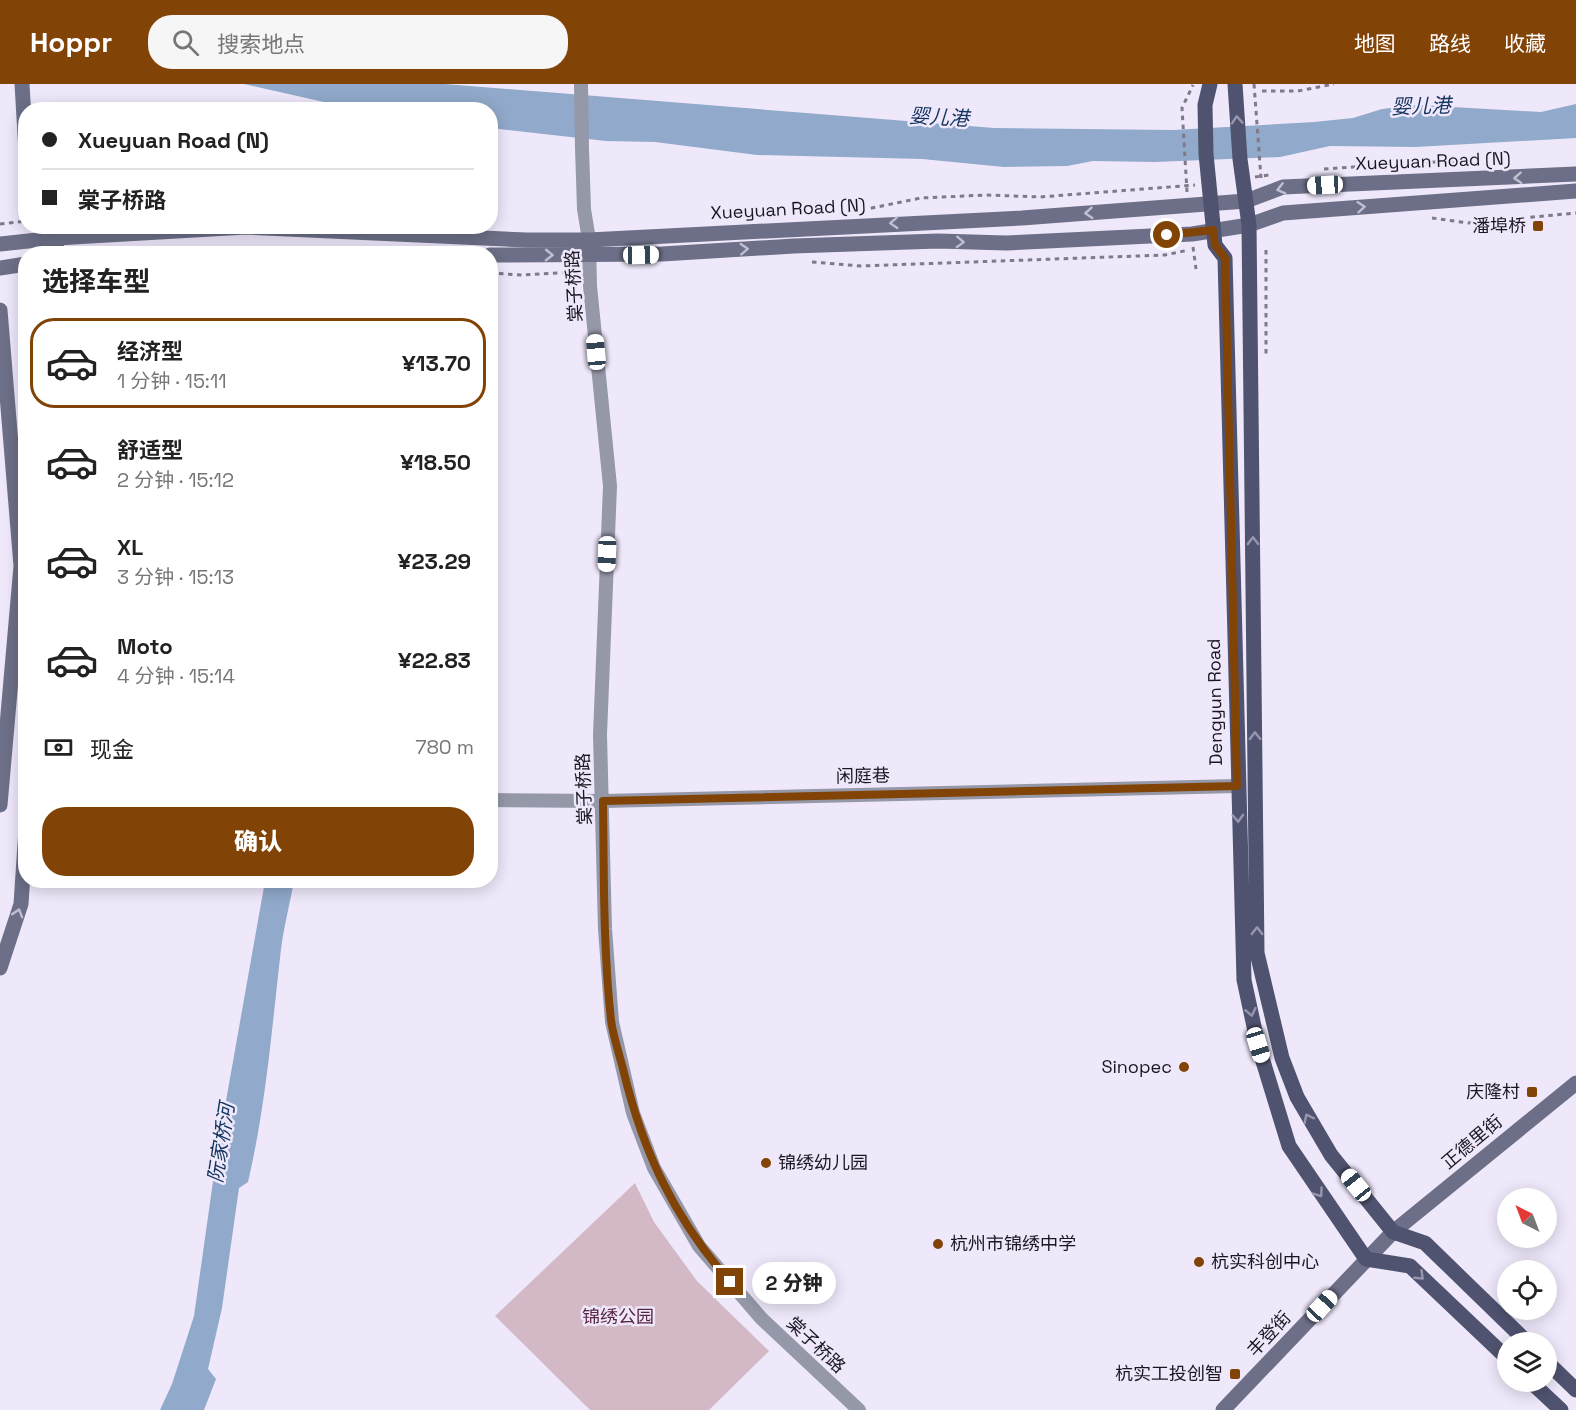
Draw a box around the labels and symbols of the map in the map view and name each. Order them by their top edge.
water label: 婴儿港 [1391,92,1454,120]
water label: 婴儿港 [908,102,973,132]
one-way arrow [1231,115,1244,124]
street label: Xueyuan Road (N) [1355,146,1511,175]
one-way arrow [1513,171,1522,184]
car [1307,175,1343,195]
one-way arrow [1276,182,1286,195]
street label: Xueyuan Road (N) [710,193,866,224]
one-way arrow [1357,201,1366,214]
one-way arrow [1084,206,1093,219]
place label: 潘埠桥 [1472,214,1526,237]
one-way arrow [890,217,899,230]
marker: 潘埠桥 [1531,219,1545,233]
route start [1153,221,1180,248]
one-way arrow [955,235,964,248]
one-way arrow [739,243,748,256]
car [623,246,659,264]
one-way arrow [544,249,553,261]
street label: 棠子桥路 [560,249,587,323]
car [585,333,607,371]
car [597,536,617,572]
one-way arrow [1247,537,1259,546]
street label: Dengyun Road [1202,638,1227,766]
one-way arrow [1249,732,1261,741]
street label: 棠子桥路 [571,753,596,825]
street label: 闲庭巷 [836,764,890,787]
one-way arrow [1231,813,1244,822]
one-way arrow [11,908,23,919]
one-way arrow [1251,927,1263,936]
one-way arrow [1243,1006,1256,1016]
car [1244,1025,1272,1065]
place label: Sinopec [1101,1055,1172,1078]
marker: Sinopec [1177,1060,1191,1074]
place label: 庆隆村 [1466,1080,1520,1103]
marker: 庆隆村 [1525,1085,1539,1099]
water label: 阮家桥河 [202,1098,241,1185]
street label: 正德里街 [1437,1110,1507,1174]
one-way arrow [1304,1114,1315,1124]
place label: 锦绣幼儿园 [778,1151,868,1174]
marker: 锦绣幼儿园 [759,1156,773,1170]
car [1338,1165,1374,1205]
one-way arrow [1312,1186,1323,1197]
north arrow [1497,1188,1557,1248]
place label: 杭州市锦绣中学 [950,1232,1076,1255]
marker: 杭州市锦绣中学 [931,1237,945,1251]
place label: 杭实科创中心 [1211,1250,1319,1273]
marker: 杭实科创中心 [1192,1255,1206,1269]
callout: 2 分钟 [751,1261,835,1303]
route end [716,1268,743,1295]
one-way arrow [1414,1269,1424,1280]
car [1303,1287,1341,1325]
park label: 锦绣公园 [582,1305,654,1328]
street label: 丰登街 [1242,1306,1295,1361]
street label: 棠子桥路 [782,1312,851,1378]
place label: 杭实工投创智 [1115,1362,1223,1385]
marker: 杭实工投创智 [1228,1367,1242,1381]

